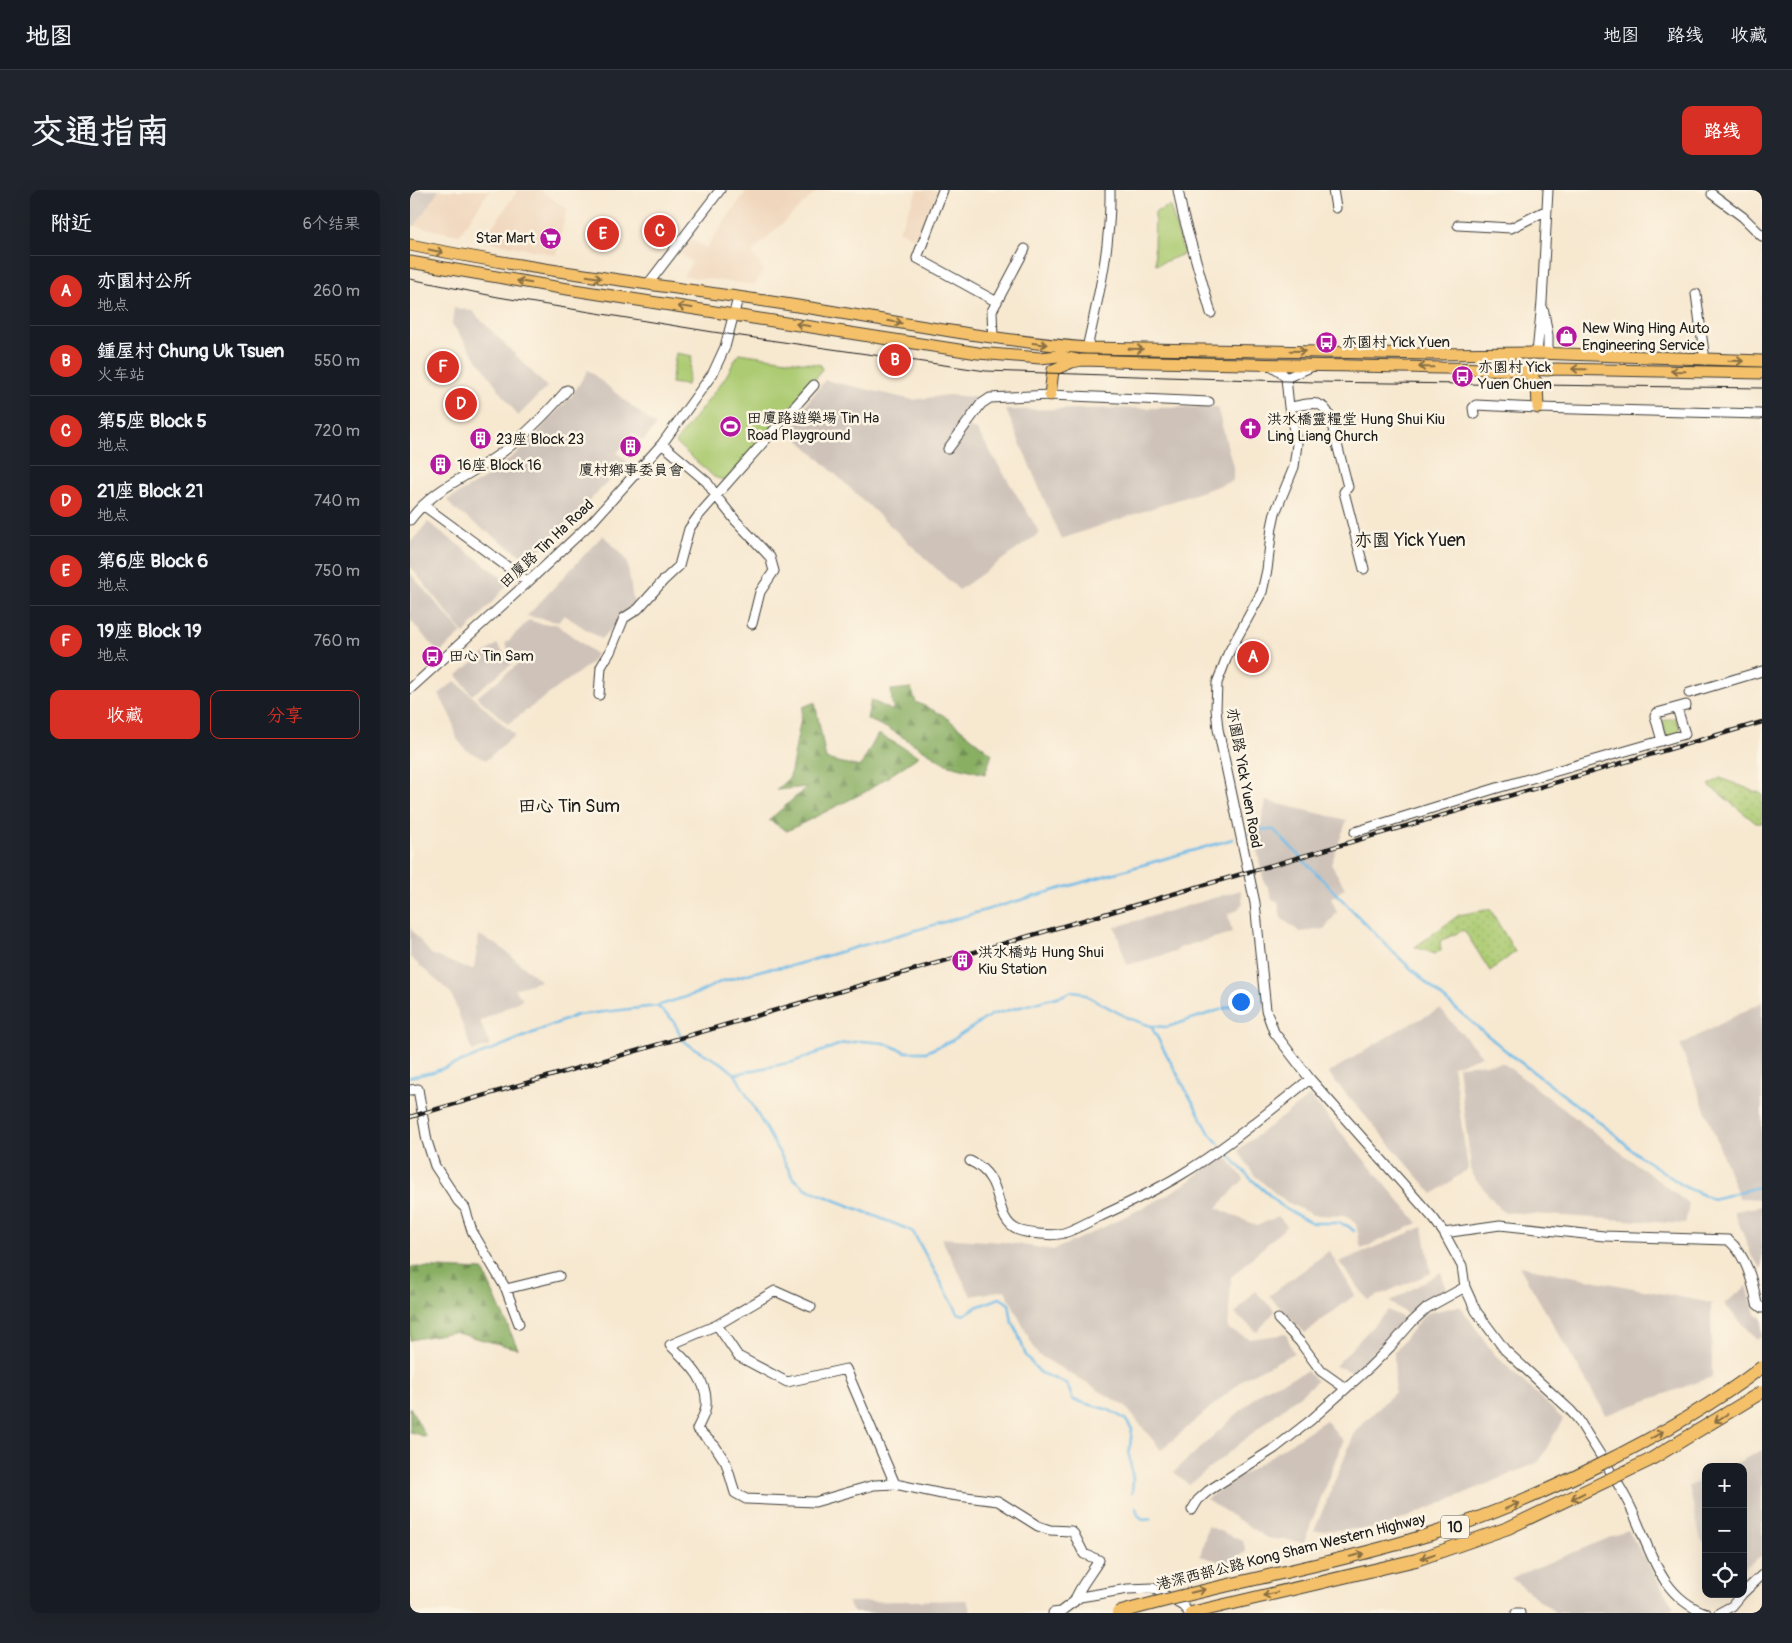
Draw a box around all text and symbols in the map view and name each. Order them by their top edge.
text: 地图 [25,22,73,51]
text: 地图 [1603,24,1639,47]
text: 路线 [1667,24,1703,47]
text: 收藏 [1731,24,1767,47]
button: 路线 [1682,106,1762,155]
text: 交通指南 [30,110,170,154]
text: 附近 [50,210,92,237]
pin: C [644,212,676,250]
text: 6个结果 [303,214,360,234]
pin: E [587,215,619,253]
supermarket icon: Star Mart [539,226,563,250]
place label: Star Mart [475,229,536,248]
one-way arrow [427,247,443,256]
text: 亦園村公所 [97,269,192,293]
one-way arrow [586,272,602,282]
one-way arrow [517,277,533,287]
text: A [61,281,71,301]
text: 260 m [313,281,360,301]
text: 地点 [97,295,129,315]
one-way arrow [677,302,693,312]
one-way arrow [886,317,902,327]
place label: New Wing Hing Auto Engineering Service [1582,319,1710,355]
one-way arrow [795,320,811,330]
shop icon: New Wing Hing Auto Engineering Service [1554,325,1578,349]
bus stop icon: 亦園村 Yick Yuen [1314,330,1338,354]
place label: 亦園村 Yick Yuen [1342,333,1450,352]
text: 鍾屋村 Chung Uk Tsuen [97,339,284,363]
one-way arrow [1032,339,1048,349]
pin: B [879,341,911,379]
one-way arrow [1127,344,1143,354]
one-way arrow [1290,346,1306,356]
pin: F [427,348,459,386]
text: B [61,351,71,371]
text: 550 m [314,351,360,371]
one-way arrow [1728,356,1744,365]
place label: 亦園村 Yick Yuen Chuen [1477,358,1552,394]
one-way arrow [1418,363,1434,372]
bus stop icon: 亦園村 Yick Yuen Chuen [1450,364,1474,388]
one-way arrow [1572,364,1588,374]
text: 火车站 [97,365,145,385]
one-way arrow [1671,366,1687,376]
pin: D [445,385,477,423]
text: 第5座 Block 5 [97,409,207,433]
place label: 田廈路遊樂場 Tin Ha Road Playground [747,409,879,445]
place label: 洪水橋靈糧堂 Hung Shui Kiu Ling Liang Church [1267,410,1445,446]
sports icon: 田廈路遊樂場 Tin Ha Road Playground [719,415,743,439]
church icon: 洪水橋靈糧堂 Hung Shui Kiu Ling Liang Church [1239,416,1263,440]
text: C [61,421,71,441]
text: 720 m [314,421,360,441]
building icon: 23座 Block 23 [468,427,492,451]
place label: 23座 Block 23 [496,430,584,449]
text: 地点 [97,435,129,455]
building icon: 廈村鄉事委員會 [619,435,643,459]
building icon: 16座 Block 16 [429,453,453,477]
place label: 16座 Block 16 [457,456,542,475]
place label: 廈村鄉事委員會 [578,461,684,480]
text: 21座 Block 21 [97,479,203,503]
text: D [61,491,71,511]
text: 740 m [314,491,360,511]
street label: 田廈路 Tin Ha Road [496,496,598,592]
text: 地点 [97,505,129,525]
district label: 亦園 Yick Yuen [1354,529,1466,552]
text: 第6座 Block 6 [97,549,208,573]
text: E [62,561,70,581]
text: 750 m [314,561,360,581]
text: 地点 [97,575,129,595]
text: 19座 Block 19 [97,619,202,643]
text: F [61,631,71,651]
text: 760 m [314,631,360,651]
pin: A [1237,638,1269,676]
bus stop icon: 田心 Tin Sam [421,644,445,668]
text: 地点 [97,645,129,665]
place label: 田心 Tin Sam [449,647,534,666]
button: 收藏 [50,690,200,739]
button: 分享 [210,690,360,739]
street label: 亦園路 Yick Yuen Road [1222,706,1266,850]
district label: 田心 Tin Sum [518,795,620,818]
place label: 洪水橋站 Hung Shui Kiu Station [978,943,1104,979]
building icon: 洪水橋站 Hung Shui Kiu Station [950,949,974,973]
your location [1228,989,1254,1015]
one-way arrow [1714,1413,1728,1423]
one-way arrow [1650,1429,1664,1439]
map controls [1702,1463,1747,1598]
button: + [1702,1463,1747,1508]
one-way arrow [1571,1491,1586,1501]
one-way arrow [1504,1501,1519,1511]
button: − [1702,1508,1747,1553]
street label: 港深西部公路 Kong Sham Western Highway [1154,1509,1428,1595]
road number: 10 [1441,1515,1469,1538]
one-way arrow [1348,1550,1364,1559]
one-way arrow [1420,1552,1436,1562]
button: locate [1702,1553,1747,1598]
one-way arrow [1190,1586,1206,1595]
one-way arrow [1262,1590,1278,1599]

